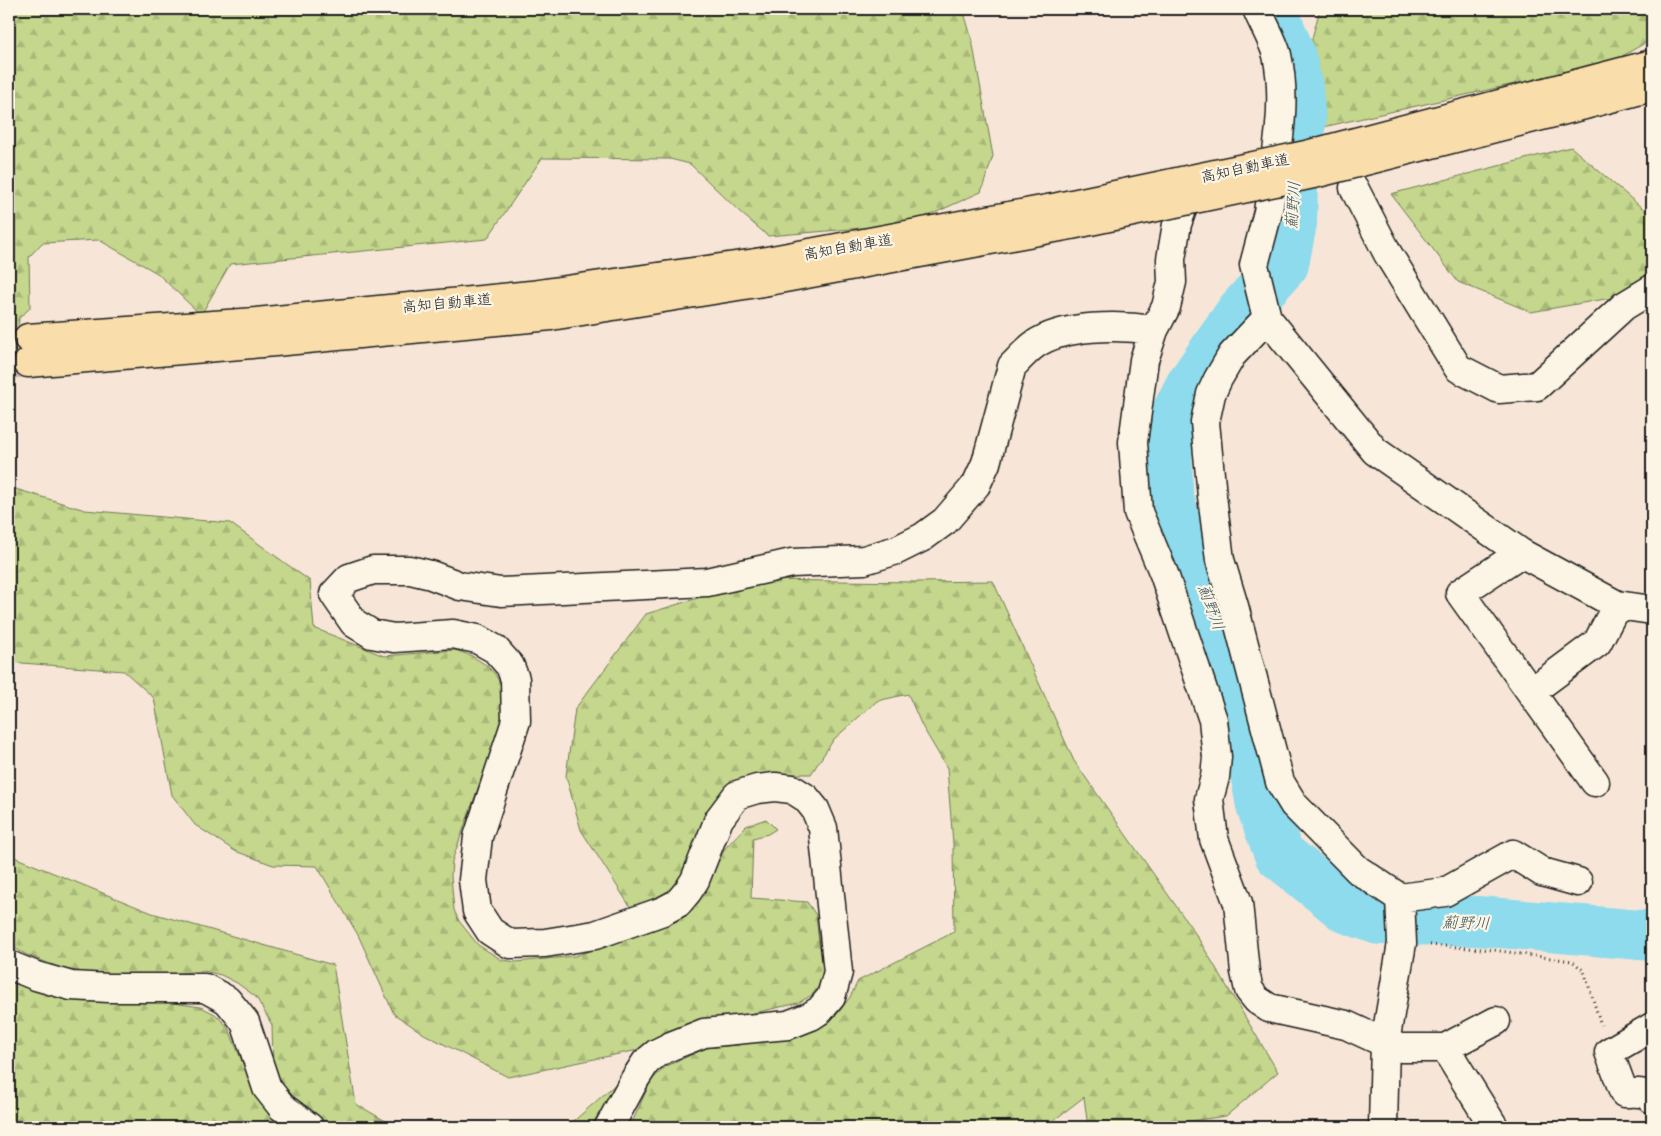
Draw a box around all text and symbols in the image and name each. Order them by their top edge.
street label: 高知自動車道 [1199,150,1292,190]
water label: 薊野川 [1281,180,1308,230]
street label: 高知自動車道 [802,230,895,268]
street label: 高知自動車道 [401,290,493,320]
water label: 薊野川 [1191,581,1229,634]
water label: 薊野川 [1442,912,1490,937]

